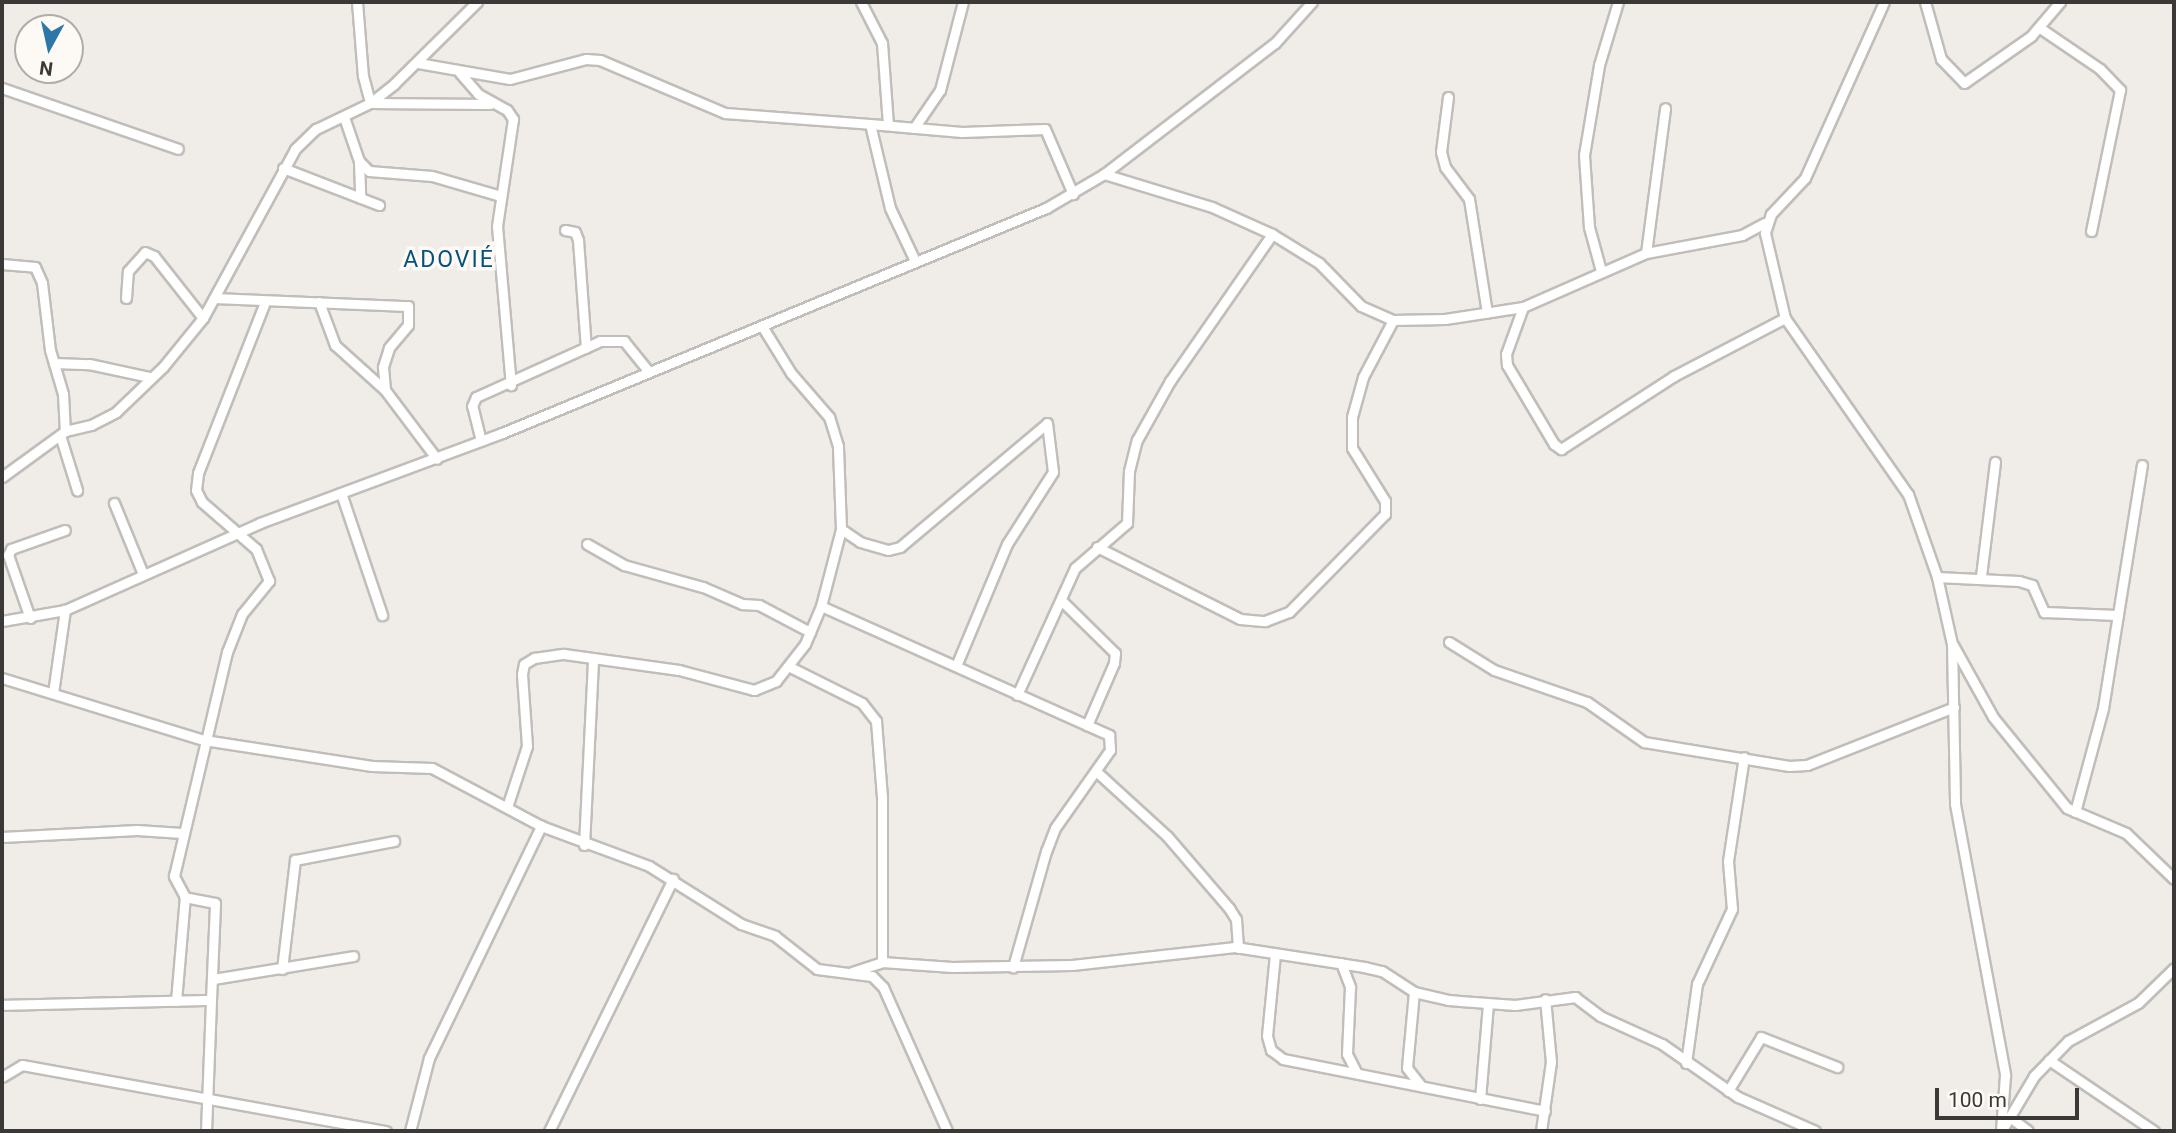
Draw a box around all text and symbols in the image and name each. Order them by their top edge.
north arrow [14,14,84,84]
text: N [38,56,55,81]
district label: ADOVIÉ [404,246,494,274]
scale bar [1938,1074,2082,1118]
text: 100 m [1948,1088,2007,1112]

